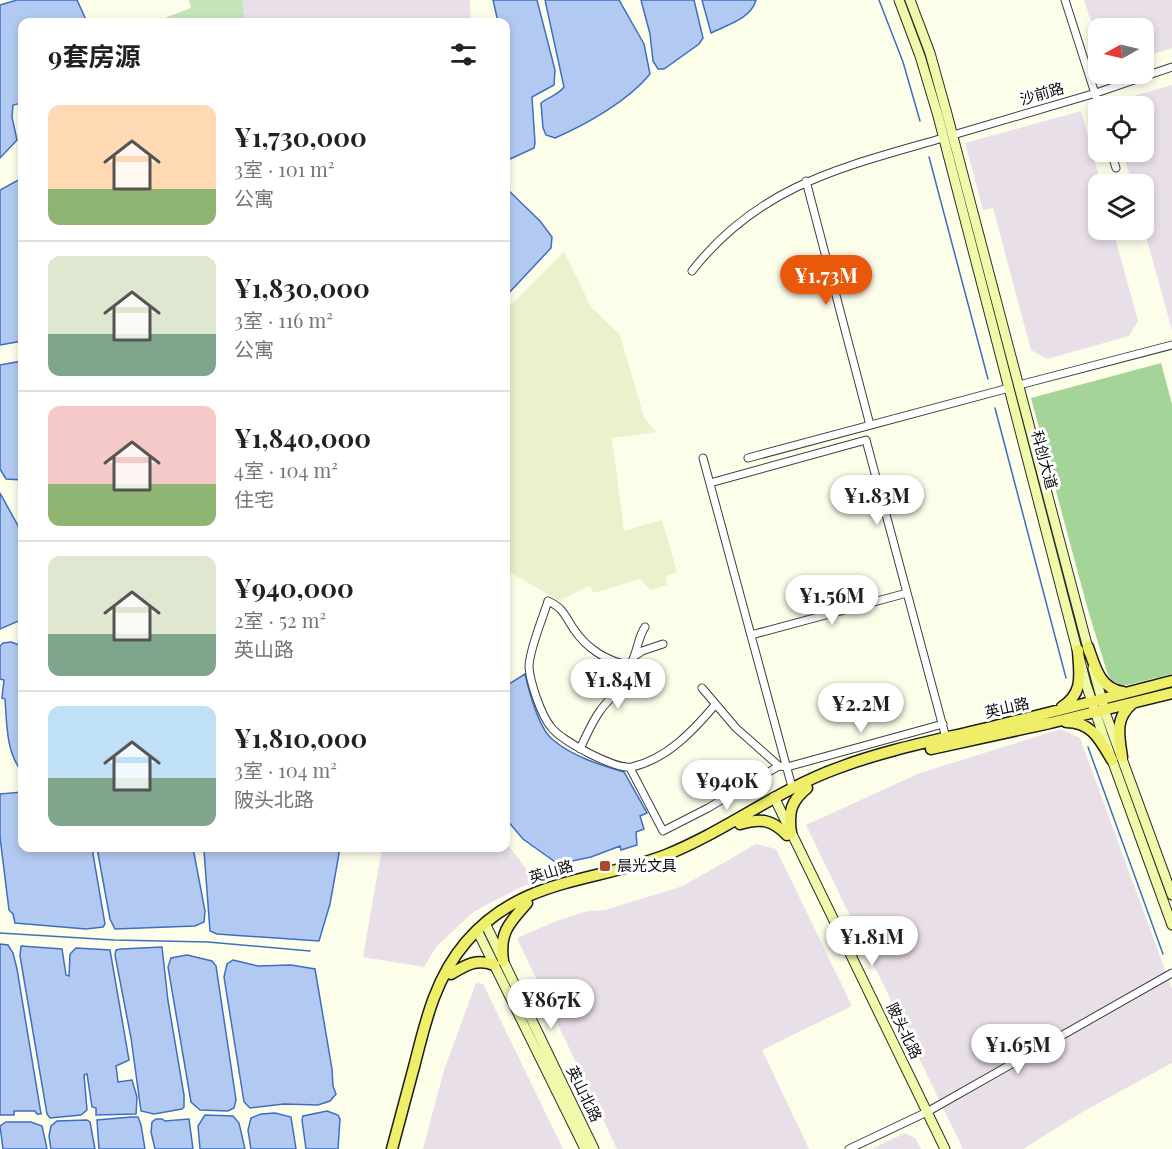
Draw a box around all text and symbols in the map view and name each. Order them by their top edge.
north arrow [1088,18,1154,84]
map controls [1088,18,1154,240]
text: 9套房源 [48,38,140,73]
icon: filters [447,38,480,71]
street label: 沙前路 [1017,77,1066,109]
button: locate [1088,96,1154,162]
text: ¥1,730,000 [234,119,367,154]
icon: home [96,129,168,201]
text: 3室 · 101 m² [234,155,335,182]
button: layers [1088,174,1154,240]
text: 公寓 [234,184,274,211]
pin: ¥1.73M [777,255,875,306]
text: ¥1.73M [794,261,858,288]
text: ¥1,830,000 [234,270,370,305]
icon: home [96,280,168,352]
text: 3室 · 116 m² [234,306,333,333]
text: 公寓 [234,335,274,362]
text: ¥1,840,000 [234,420,371,455]
street label: 科创大道 [1028,428,1062,491]
icon: home [96,430,168,502]
text: 4室 · 104 m² [234,456,338,483]
pin: ¥1.83M [828,475,926,526]
text: ¥1.83M [844,481,910,508]
text: 住宅 [234,485,274,512]
text: ¥940,000 [234,570,354,605]
pin: ¥1.56M [783,575,881,626]
icon: home [96,580,168,652]
text: ¥1.56M [799,581,865,608]
text: 2室 · 52 m² [234,606,326,633]
text: 英山路 [234,635,294,662]
pin: ¥1.84M [569,659,667,710]
text: ¥1.84M [585,665,651,692]
pin: ¥2.2M [819,683,903,734]
text: ¥2.2M [832,689,890,716]
street label: 英山路 [983,692,1031,722]
text: ¥1,810,000 [234,720,367,755]
icon: home [96,730,168,802]
text: 3室 · 104 m² [234,756,337,783]
pin: ¥940K [685,760,769,811]
text: ¥940K [696,766,758,793]
text: 陂头北路 [234,785,314,812]
street label: 英山路 [526,855,575,887]
place label: 晨光文具 [617,855,677,875]
marker: 晨光文具 [598,859,612,873]
pin: ¥1.81M [823,916,921,967]
text: ¥1.81M [840,922,904,949]
pin: ¥867K [509,979,593,1030]
text: ¥867K [521,985,581,1012]
street label: 陂头北路 [883,999,927,1062]
pin: ¥1.65M [969,1024,1067,1075]
text: ¥1.65M [985,1030,1051,1057]
street label: 英山北路 [563,1062,607,1125]

